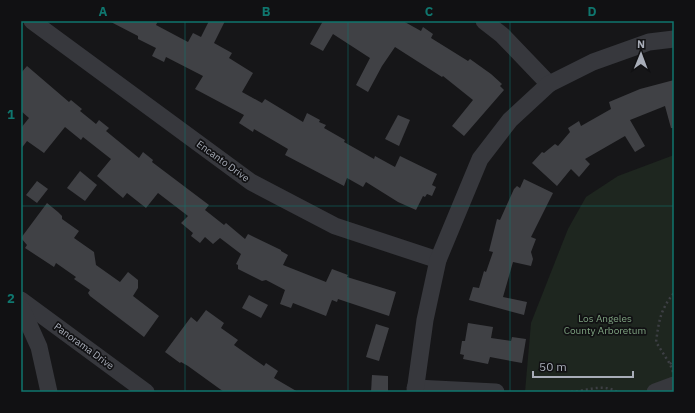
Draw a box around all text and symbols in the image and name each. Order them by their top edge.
text: A [99,3,108,20]
text: B [262,3,271,20]
text: C [425,3,434,20]
text: D [587,3,597,20]
north arrow [621,34,661,74]
text: N [637,37,645,51]
text: 1 [7,106,15,123]
street label: Encanto Drive [194,137,252,185]
text: 2 [7,290,15,307]
park label: Los Angeles County Arboretum [564,312,646,337]
street label: Panorama Drive [51,320,117,372]
scale bar [533,353,633,379]
text: 50 m [539,359,567,374]

